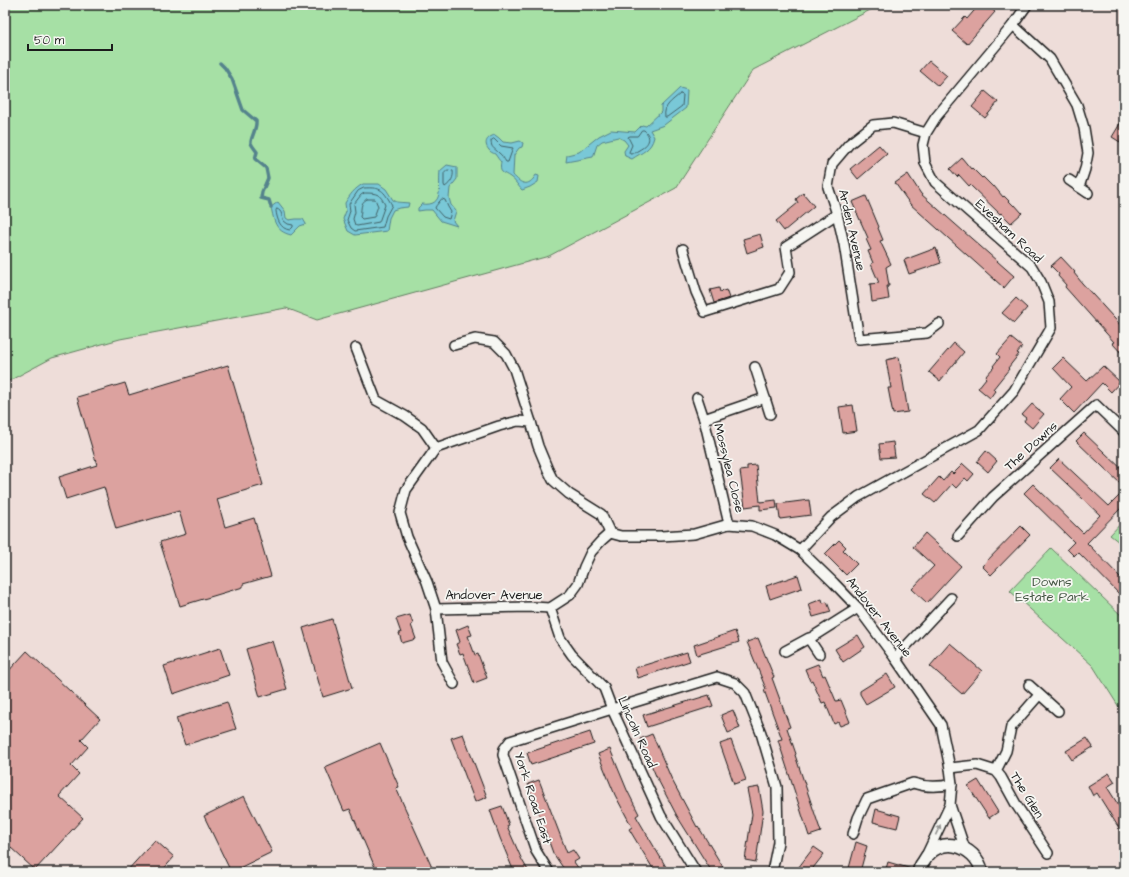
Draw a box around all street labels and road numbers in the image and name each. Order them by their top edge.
street label: Arden Avenue [834,187,870,273]
street label: Evesham Road [971,195,1047,267]
street label: The Downs [1000,417,1062,475]
street label: Mossylea Close [708,422,749,515]
street label: Andover Avenue [842,573,916,661]
street label: Andover Avenue [445,586,543,604]
street label: Lincoln Road [613,693,661,771]
street label: York Road East [510,750,557,847]
street label: The Glen [1006,768,1049,822]

